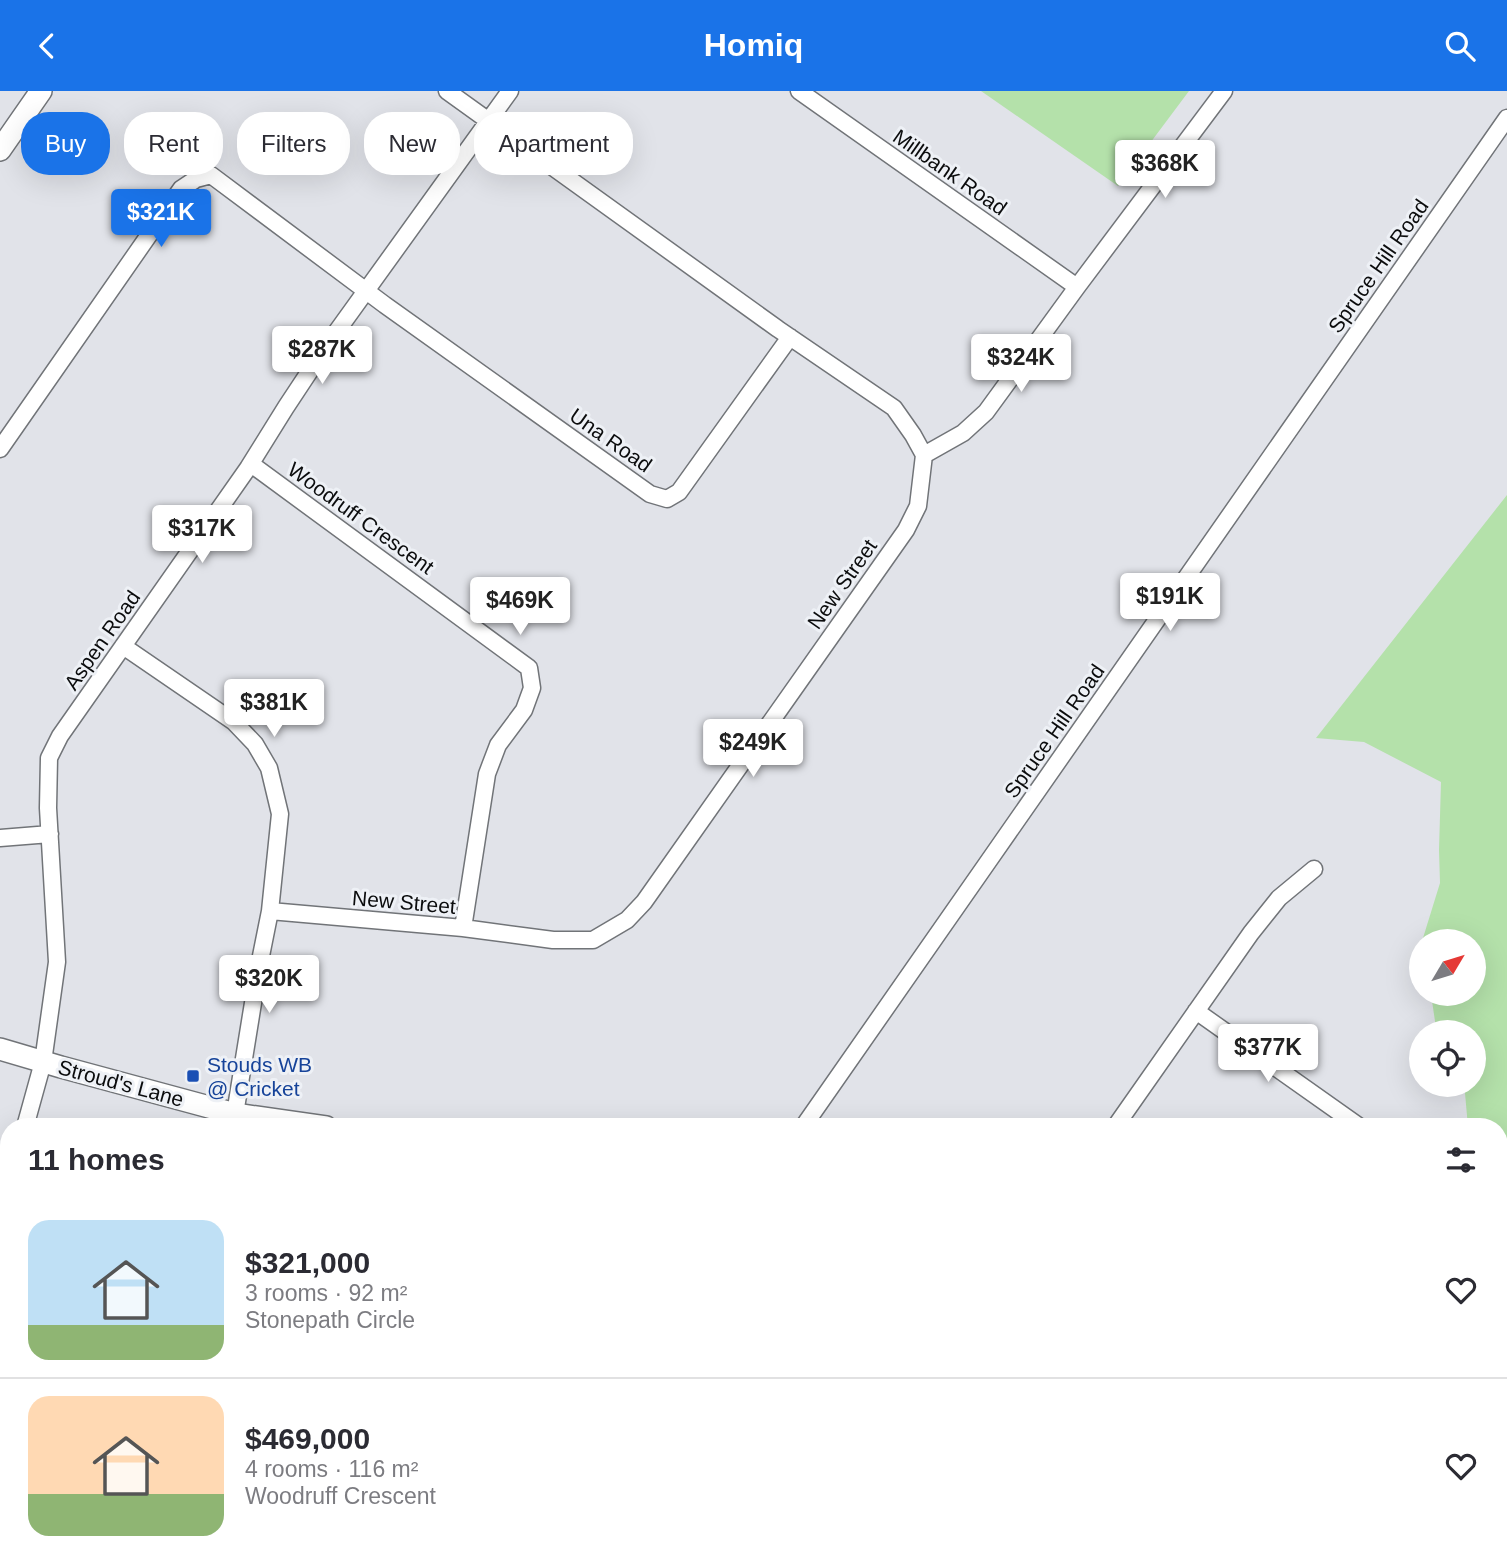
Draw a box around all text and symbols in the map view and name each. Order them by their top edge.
icon: back [28,27,66,65]
text: Homiq [704,27,803,63]
icon: search [1441,27,1479,65]
chip: Buy [21,112,110,175]
chip: Rent [124,112,223,175]
chip: Filters [237,112,350,175]
chip: New [364,112,460,175]
chip: Apartment [474,112,633,175]
street label: Millbank Road [889,124,1011,220]
pin: $368K [1116,141,1214,200]
text: $368K [1131,150,1199,176]
pin: $321K [112,190,210,249]
street label: Spruce Hill Road [1323,195,1433,337]
text: $321K [127,199,195,225]
pin: $287K [273,327,371,386]
pin: $324K [972,335,1070,394]
text: $287K [288,336,356,362]
text: $324K [987,344,1055,370]
street label: Una Road [566,403,656,477]
street label: Woodruff Crescent [284,457,438,579]
pin: $317K [153,505,251,565]
text: $317K [168,515,236,541]
street label: New Street [803,535,881,633]
pin: $191K [1121,573,1219,633]
pin: $469K [471,577,569,637]
text: $191K [1136,583,1204,609]
street label: Aspen Road [59,586,145,694]
text: $469K [486,587,554,613]
street label: Spruce Hill Road [999,660,1109,802]
pin: $381K [225,679,323,739]
text: $381K [240,689,308,715]
pin: $249K [704,719,802,779]
text: $249K [719,729,787,755]
street label: New Street [351,886,457,918]
north arrow [1409,929,1486,1006]
map controls [1409,929,1486,1097]
pin: $320K [220,955,318,1015]
text: $320K [235,965,303,991]
button: locate [1409,1020,1486,1097]
pin: $377K [1219,1025,1317,1084]
text: $377K [1234,1034,1302,1060]
place label: Stouds WB @ Cricket [207,1053,312,1100]
street label: Stroud's Lane [56,1055,186,1111]
marker: Stouds WB @ Cricket [185,1068,201,1084]
icon: filters [1442,1141,1480,1179]
text: 11 homes [28,1143,165,1176]
text: $321,000 [245,1246,370,1279]
icon: home [84,1248,168,1332]
icon: heart [1442,1271,1480,1309]
text: 3 rooms · 92 m² [245,1280,407,1306]
text: Stonepath Circle [245,1307,415,1333]
text: $469,000 [245,1422,370,1455]
icon: home [84,1424,168,1508]
icon: heart [1442,1447,1480,1485]
text: 4 rooms · 116 m² [245,1456,418,1482]
text: Woodruff Crescent [245,1483,436,1509]

